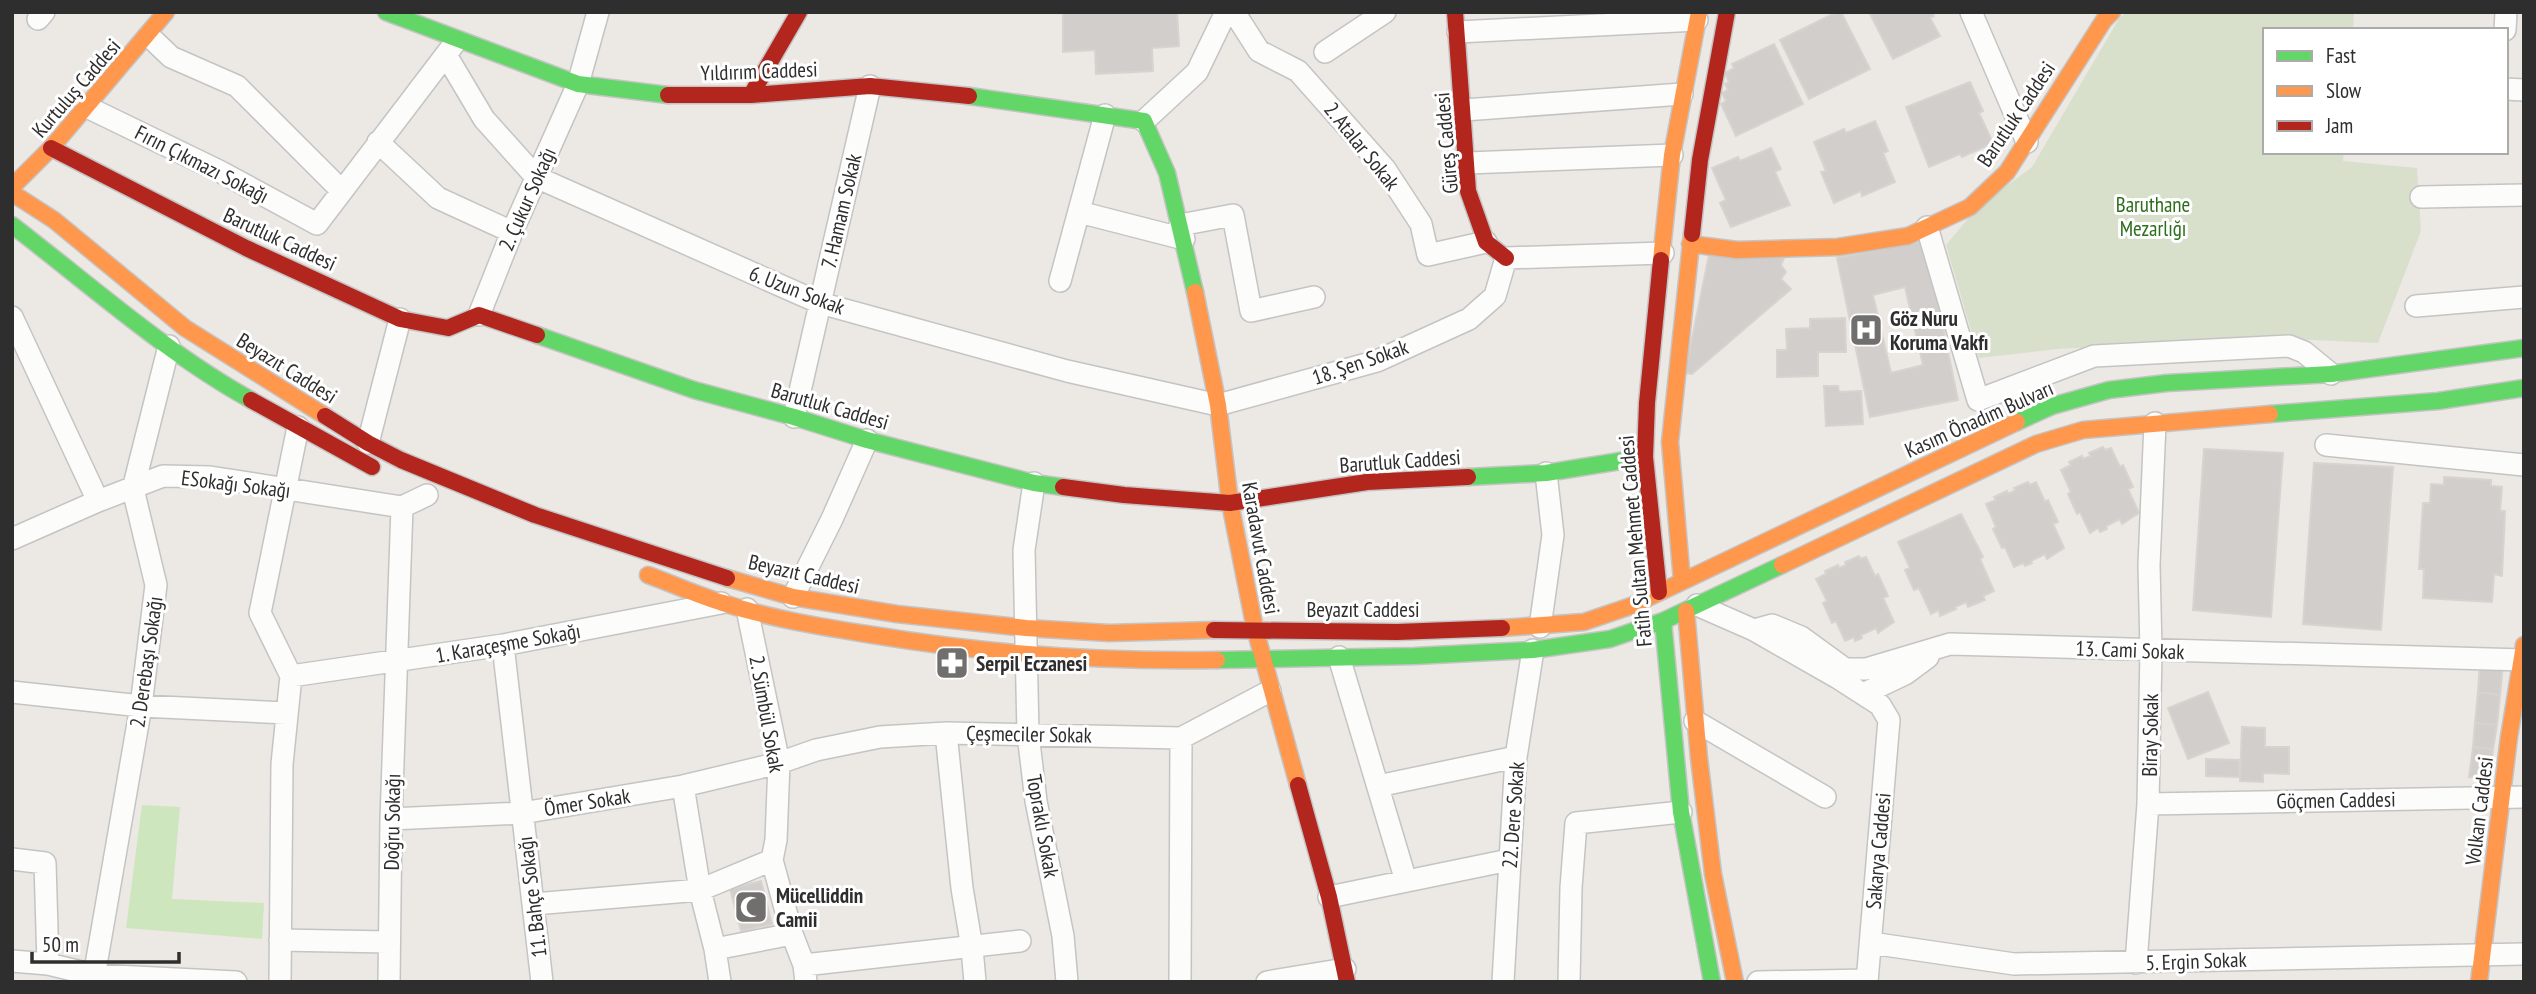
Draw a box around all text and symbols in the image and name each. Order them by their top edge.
legend [2263,28,2508,154]
street label: Kurtuluş Caddesi [26,33,126,143]
text: Fast [2326,42,2356,69]
street label: Yıldırım Caddesi [700,55,818,87]
street label: Barutluk Caddesi [1971,56,2061,172]
text: Slow [2326,77,2362,104]
street label: Güreş Caddesi [1428,91,1464,195]
street label: 2. Atalar Sokak [1318,96,1406,196]
text: Jam [2325,112,2353,139]
street label: Fırın Çıkmazı Sokağı [131,119,273,209]
street label: 2. Çukur Sokağı [492,143,562,255]
street label: 7. Hamam Sokak [815,151,867,271]
park label: Baruthane Mezarlığı [2116,191,2190,242]
street label: Barutluk Caddesi [219,201,341,277]
street label: 6. Uzun Sokak [745,259,849,321]
place label: Göz Nuru Koruma Vakfı [1890,305,1989,356]
hospital icon: Göz Nuru Koruma Vakfı [1847,311,1885,349]
street label: Beyazıt Caddesi [232,327,342,409]
street label: 18. Şen Sokak [1308,333,1412,391]
street label: Kasım Önadım Bulvarı [1901,374,2057,464]
street label: Barutluk Caddesi [768,376,892,436]
street label: Fatih Sultan Mehmet Caddesi [1612,434,1658,648]
street label: Barutluk Caddesi [1339,443,1461,479]
street label: ESokağı Sokağı [180,464,292,504]
street label: Karadavut Caddesi [1236,480,1286,616]
street label: Beyazıt Caddesi [746,548,862,600]
street label: 2. Derebaşı Sokağı [123,595,169,729]
street label: Beyazıt Caddesi [1306,596,1420,623]
street label: 1. Karaçeşme Sokağı [433,617,583,669]
street label: 13. Cami Sokak [2075,635,2185,665]
pharmacy icon: Serpil Eczanesi [933,644,971,682]
place label: Serpil Eczanesi [976,650,1087,677]
street label: 2. Sümbül Sokak [743,653,791,775]
street label: Biray Sokak [2136,693,2164,777]
street label: Çeşmeciler Sokak [966,719,1092,749]
street label: Volkan Caddesi [2459,755,2499,868]
street label: 22. Dere Sokak [1496,761,1530,869]
street label: Topraklı Sokak [1021,772,1065,880]
street label: Doğru Sokağı [378,773,406,871]
street label: Ömer Sokak [542,782,632,822]
street label: Göçmen Caddesi [2276,785,2396,815]
street label: Sakarya Caddesi [1859,792,1897,910]
street label: 11. Bahçe Sokağı [511,835,553,959]
place label: Mücelliddin Camii [776,882,863,933]
mosque icon: Mücelliddin Camii [732,888,770,926]
scale bar [32,920,178,964]
text: 50 m [42,931,79,958]
street label: 5. Ergin Sokak [2145,946,2247,976]

